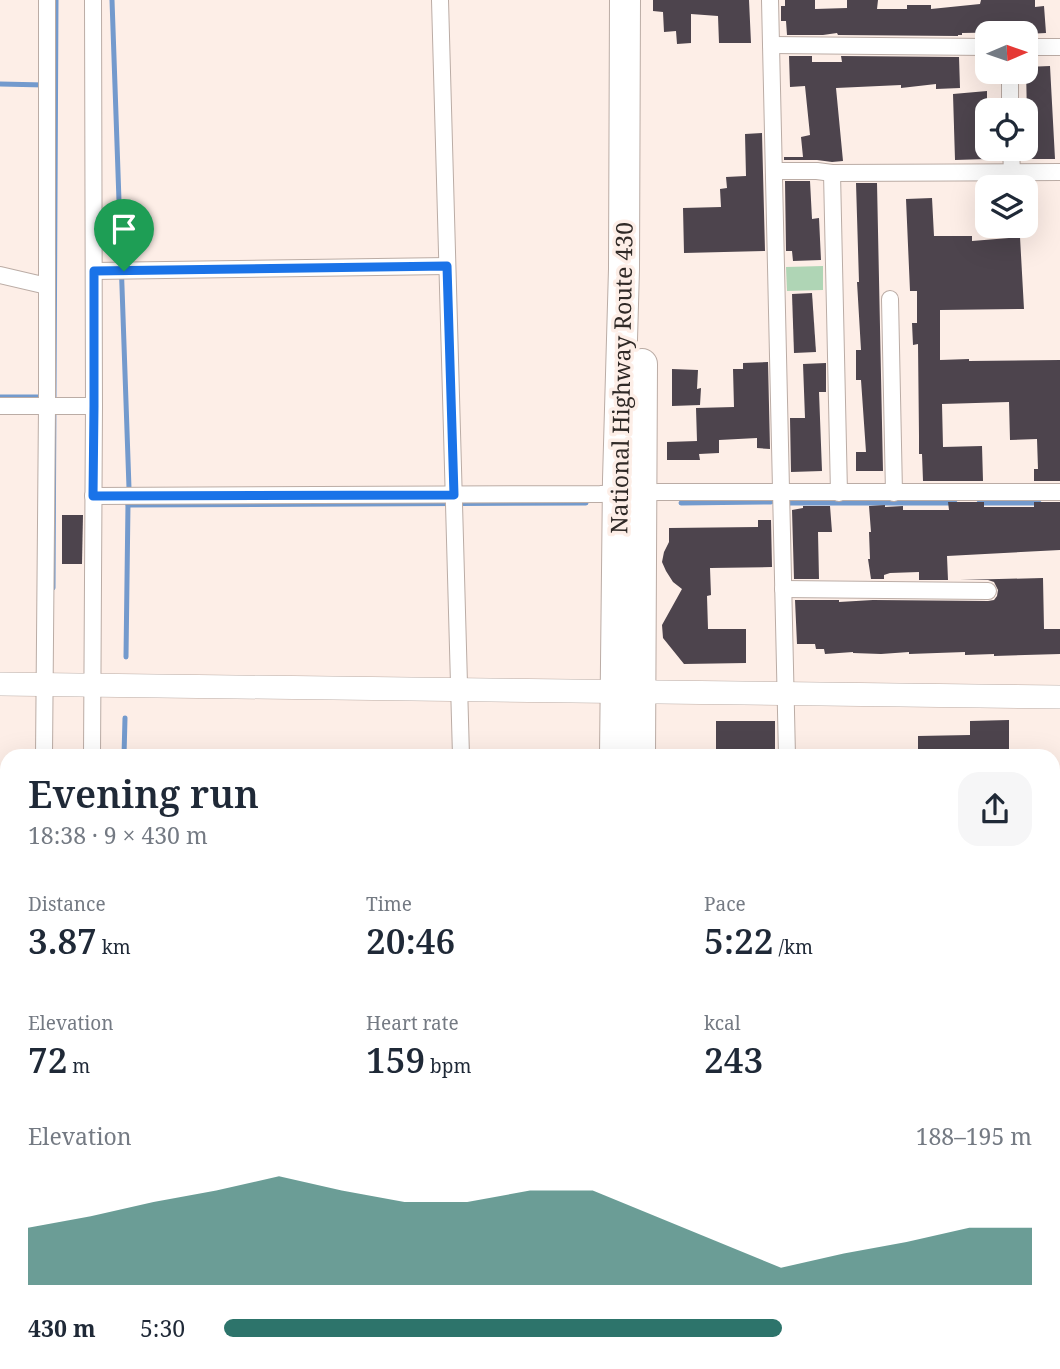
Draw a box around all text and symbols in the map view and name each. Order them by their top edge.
north arrow [975,21,1038,84]
map controls [975,21,1038,238]
button: locate [975,98,1038,161]
button: layers [975,175,1038,238]
pin [94,199,154,271]
icon: arrive [105,210,143,248]
street label: National Highway Route 430 [602,222,640,534]
text: Evening run [28,767,259,819]
button: share [958,772,1032,846]
text: 18:38 · 9 × 430 m [28,819,208,851]
text: Distance [28,891,106,917]
text: Time [366,891,412,917]
text: Pace [704,891,746,917]
text: 3.87 [28,917,97,964]
text: 20:46 [366,917,455,964]
text: 5:22 [704,917,774,964]
text: km [97,934,131,960]
text: /km [774,934,813,960]
text: Elevation [28,1010,114,1036]
text: Heart rate [366,1010,459,1036]
text: kcal [704,1010,741,1036]
text: 72 [28,1036,67,1083]
text: 159 [366,1036,425,1083]
text: 243 [704,1036,763,1083]
text: m [67,1053,90,1079]
text: bpm [425,1053,471,1079]
text: Elevation [28,1120,132,1152]
text: 188–195 m [916,1120,1032,1152]
text: 430 m [28,1312,96,1344]
text: 5:30 [140,1312,185,1344]

